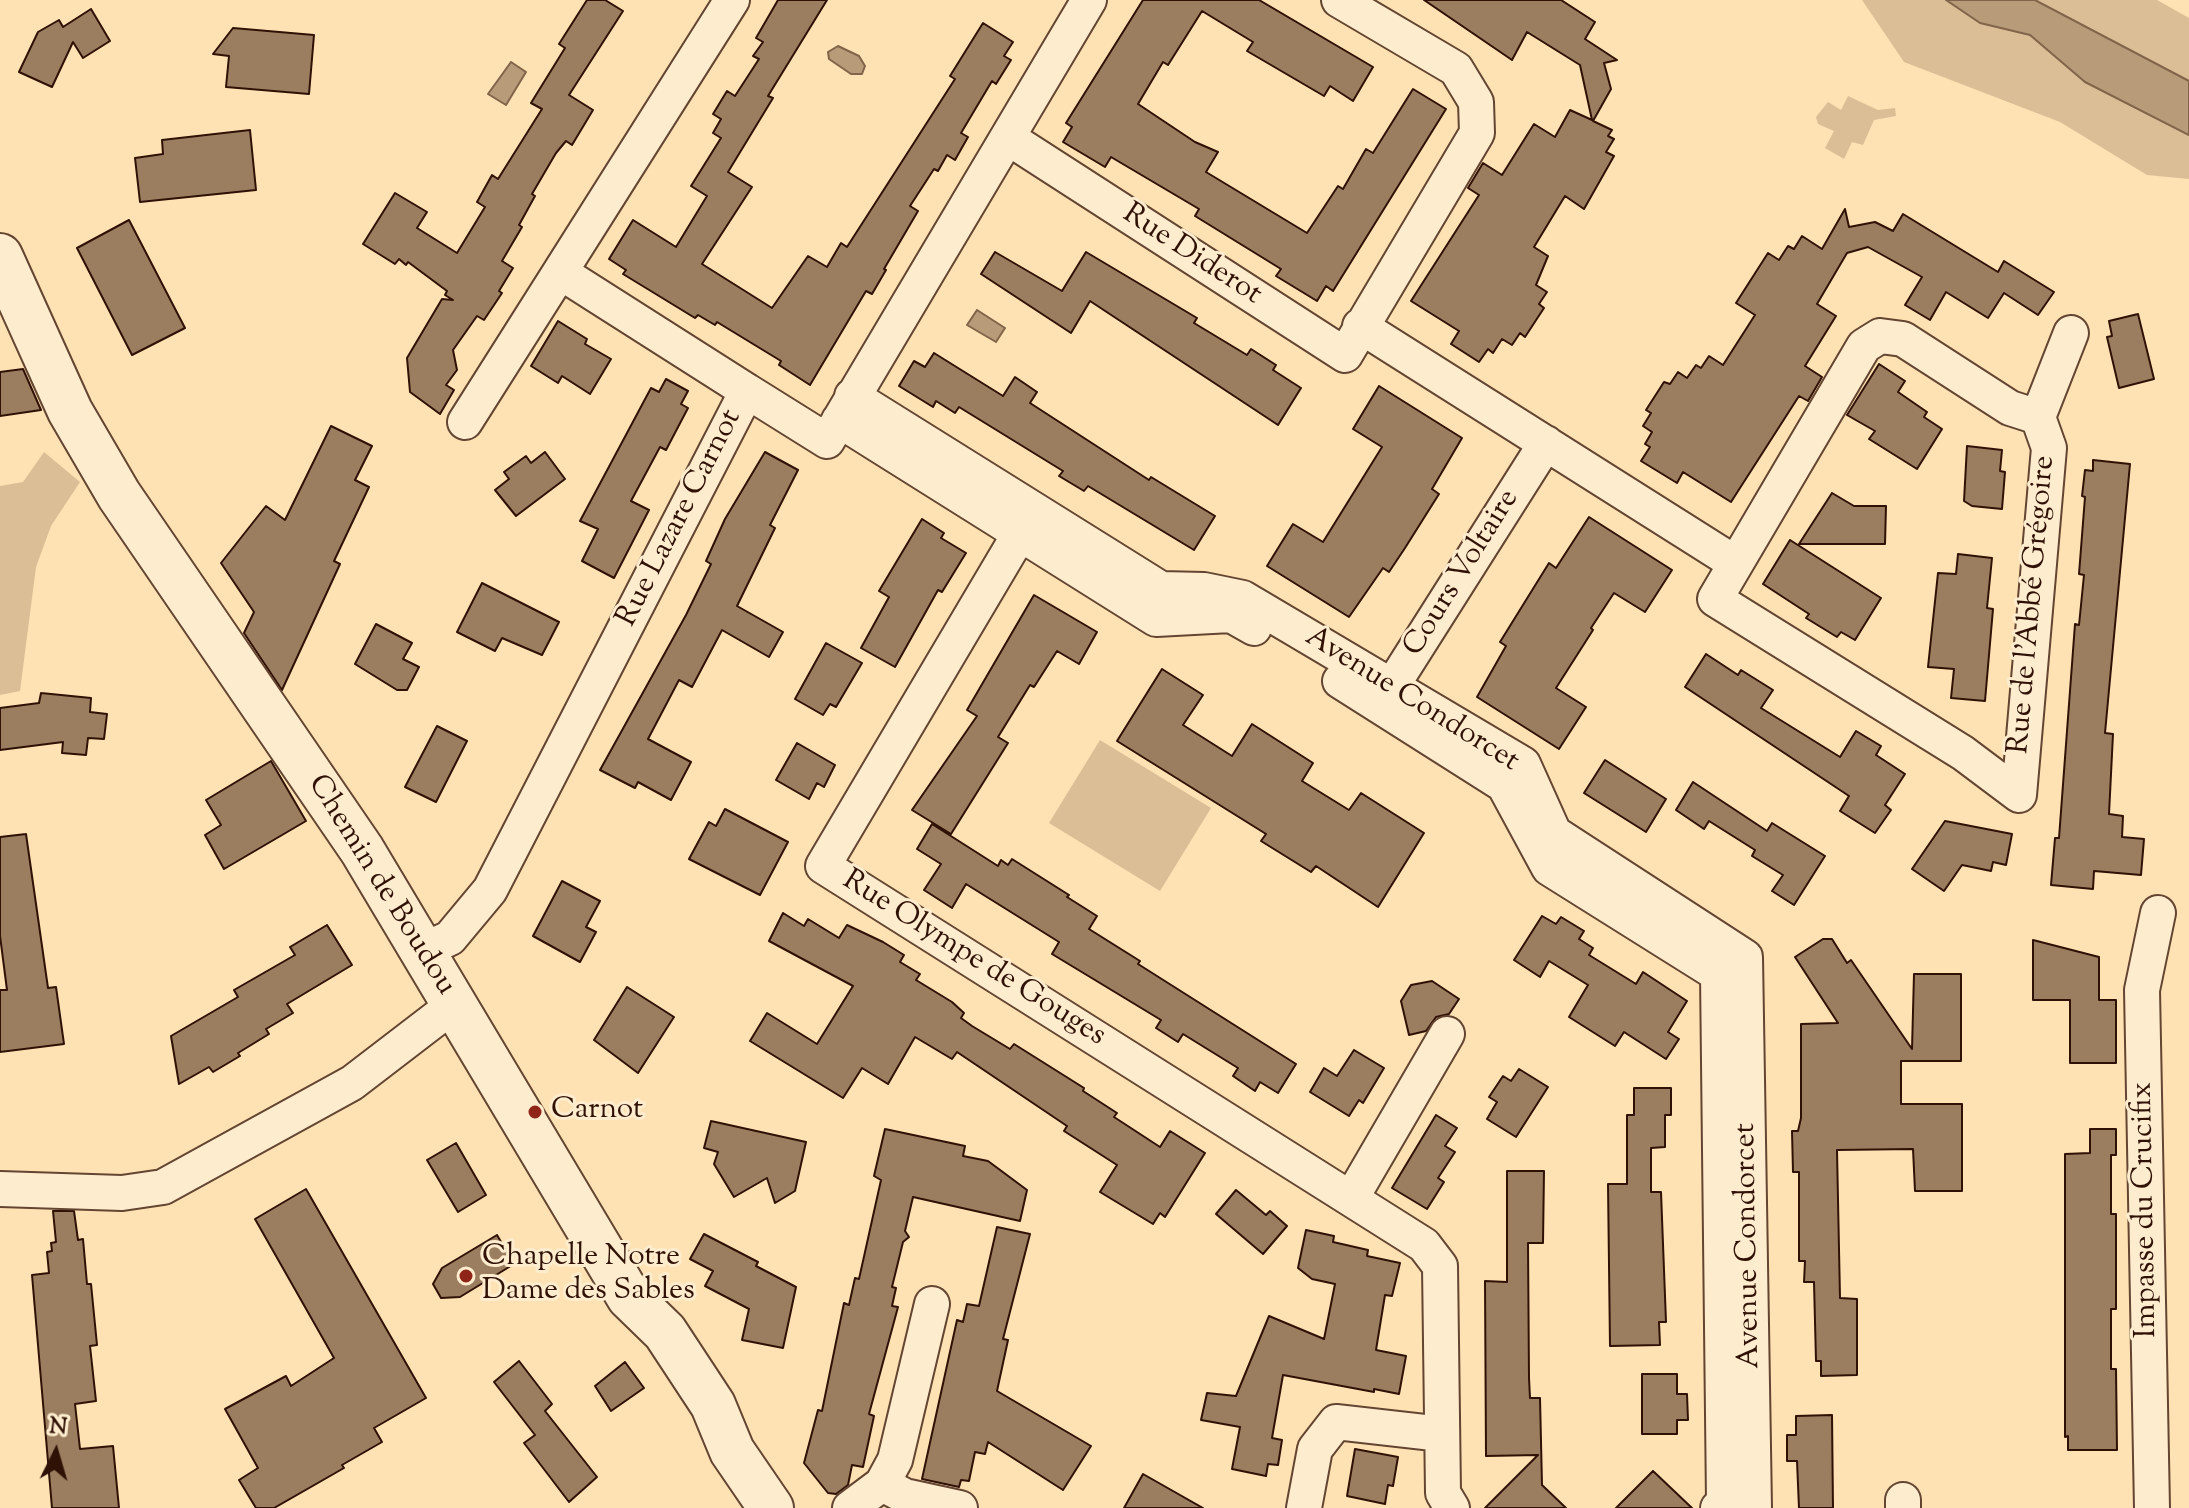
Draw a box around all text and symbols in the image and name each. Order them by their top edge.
street label: Rue Diderot [1115,198,1267,314]
street label: Rue Lazare Carnot [611,404,751,634]
street label: Rue de l'Abbé Grégoire [2003,454,2065,756]
street label: Cours Voltaire [1397,484,1529,664]
street label: Avenue Condorcet [1297,621,1525,781]
street label: Chemin de Boudou [298,769,462,1003]
street label: Rue Olympe de Gouges [835,864,1111,1056]
street label: Impasse du Crucifix [2127,1082,2167,1338]
place label: Carnot [551,1094,643,1130]
marker: Carnot [526,1103,544,1121]
street label: Avenue Condorcet [1730,1123,1770,1369]
place label: Chapelle Notre Dame des Sables [482,1241,695,1312]
marker: Chapelle Notre Dame des Sables [457,1267,475,1285]
text: N [48,1411,68,1445]
north arrow [16,1412,96,1492]

